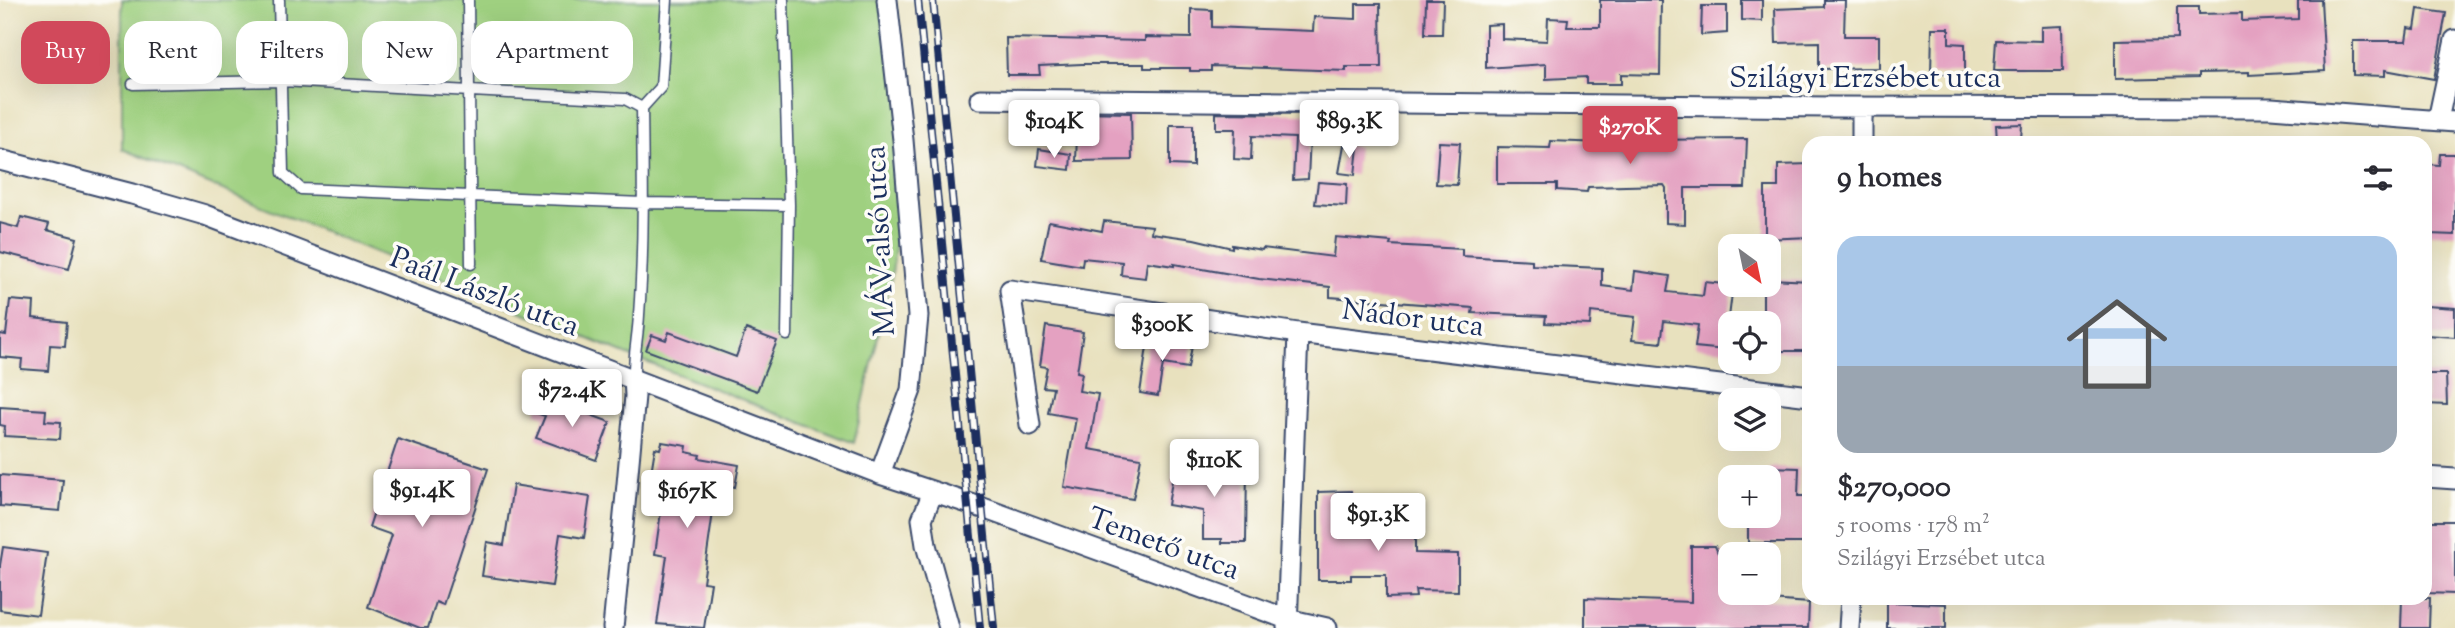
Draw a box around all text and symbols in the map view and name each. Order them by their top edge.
chip: Buy [21,21,110,84]
chip: Rent [124,21,222,84]
chip: Filters [236,21,348,84]
chip: New [362,21,457,84]
chip: Apartment [471,21,633,84]
street label: Szilágyi Erzsébet utca [1729,58,2001,101]
pin: $104K [1005,100,1103,160]
pin: $89.3K [1292,100,1406,160]
text: $104K [1024,106,1084,139]
text: $89.3K [1316,106,1382,139]
pin: $270K [1581,106,1679,166]
text: $270K [1599,112,1661,145]
street label: MÁV-alsó utca [855,144,908,337]
text: 9 homes [1837,157,1942,200]
icon: filters [2359,159,2397,197]
north arrow [1718,234,1782,298]
map controls [1718,234,1781,605]
street label: Paál László utca [383,237,585,349]
icon: home [2054,281,2180,407]
street label: Nádor utca [1339,289,1486,350]
pin: $300K [1113,304,1211,363]
text: $300K [1131,309,1193,342]
button: locate [1718,311,1781,374]
pin: $72.4K [515,370,629,429]
text: $72.4K [538,375,606,408]
button: layers [1718,388,1781,451]
pin: $110K [1165,440,1263,499]
text: $110K [1186,445,1242,478]
button: + [1718,465,1781,528]
text: $270,000 [1837,467,1951,510]
pin: $91.4K [365,470,479,529]
pin: $167K [638,470,736,530]
text: $91.4K [389,475,455,508]
text: $167K [657,476,717,509]
pin: $91.3K [1321,494,1435,553]
street label: Temető utca [1081,498,1245,593]
text: $91.3K [1347,499,1410,532]
text: 5 rooms · 178 m² [1837,510,1990,543]
button: − [1718,542,1781,605]
text: Szilágyi Erzsébet utca [1837,543,2046,576]

